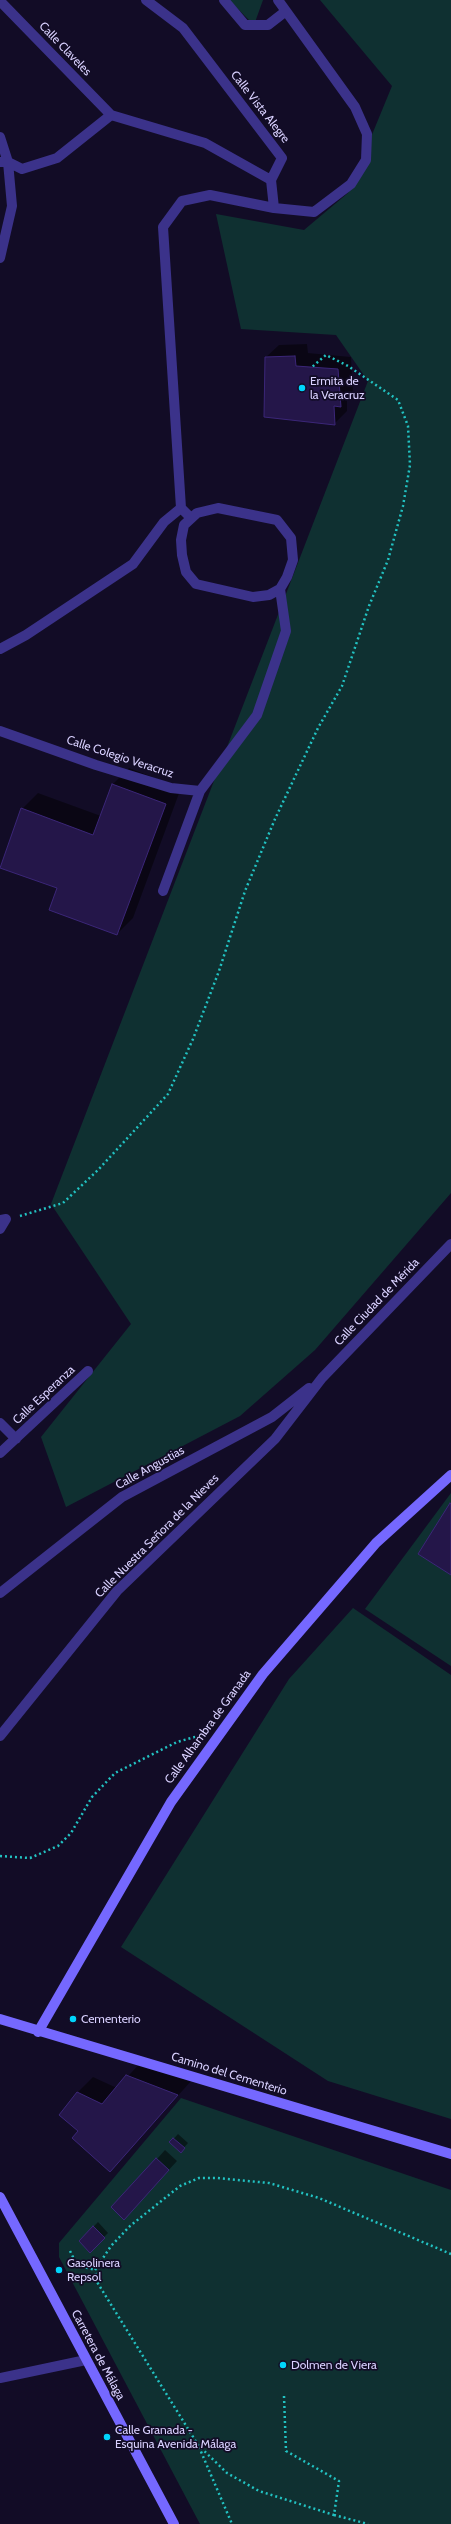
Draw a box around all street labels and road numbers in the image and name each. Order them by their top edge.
street label: Calle Claveles [36,19,94,79]
street label: Calle Vista Alegre [227,68,293,146]
street label: Calle Colegio Veracruz [65,733,175,781]
street label: Calle Ciudad de Mérida [332,1255,422,1349]
street label: Calle Esperanza [10,1363,78,1427]
street label: Calle Angustias [113,1443,187,1493]
street label: Calle Nuestra Señora de la Nieves [92,1471,222,1601]
street label: Calle Alhambra de Granada [162,1667,254,1787]
street label: Camino del Cementerio [169,2050,289,2098]
street label: Carretera de Málaga [68,2307,128,2403]

